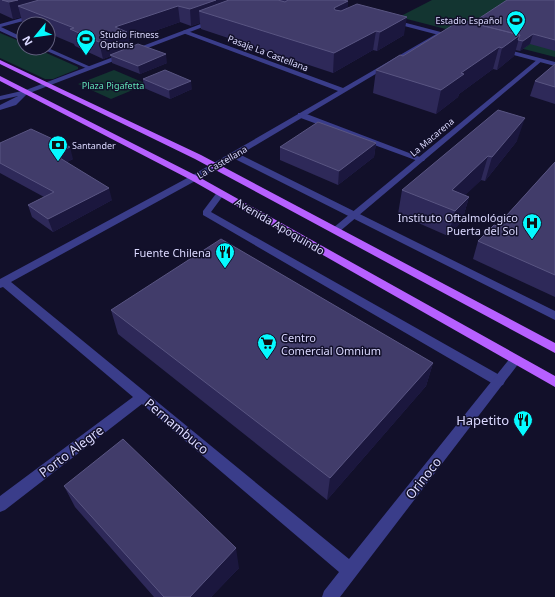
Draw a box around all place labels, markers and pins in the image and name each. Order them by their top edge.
sports icon: Estadio Español [505,9,527,37]
place label: Estadio Español [436,14,502,27]
sports icon: Studio Fitness Options [75,28,97,56]
place label: Studio Fitness Options [100,28,159,51]
bank icon: Santander [47,134,69,162]
place label: Santander [72,139,116,152]
place label: Instituto Oftalmológico Puerta del Sol [398,210,518,238]
hospital icon: Instituto Oftalmológico Puerta del Sol [521,212,543,240]
restaurant icon: Fuente Chilena [214,241,236,269]
place label: Fuente Chilena [134,245,211,260]
place label: Centro Comercial Omnium [281,330,381,358]
supermarket icon: Centro Comercial Omnium [256,332,278,360]
restaurant icon: Hapetito [512,409,534,437]
place label: Hapetito [456,411,509,429]

